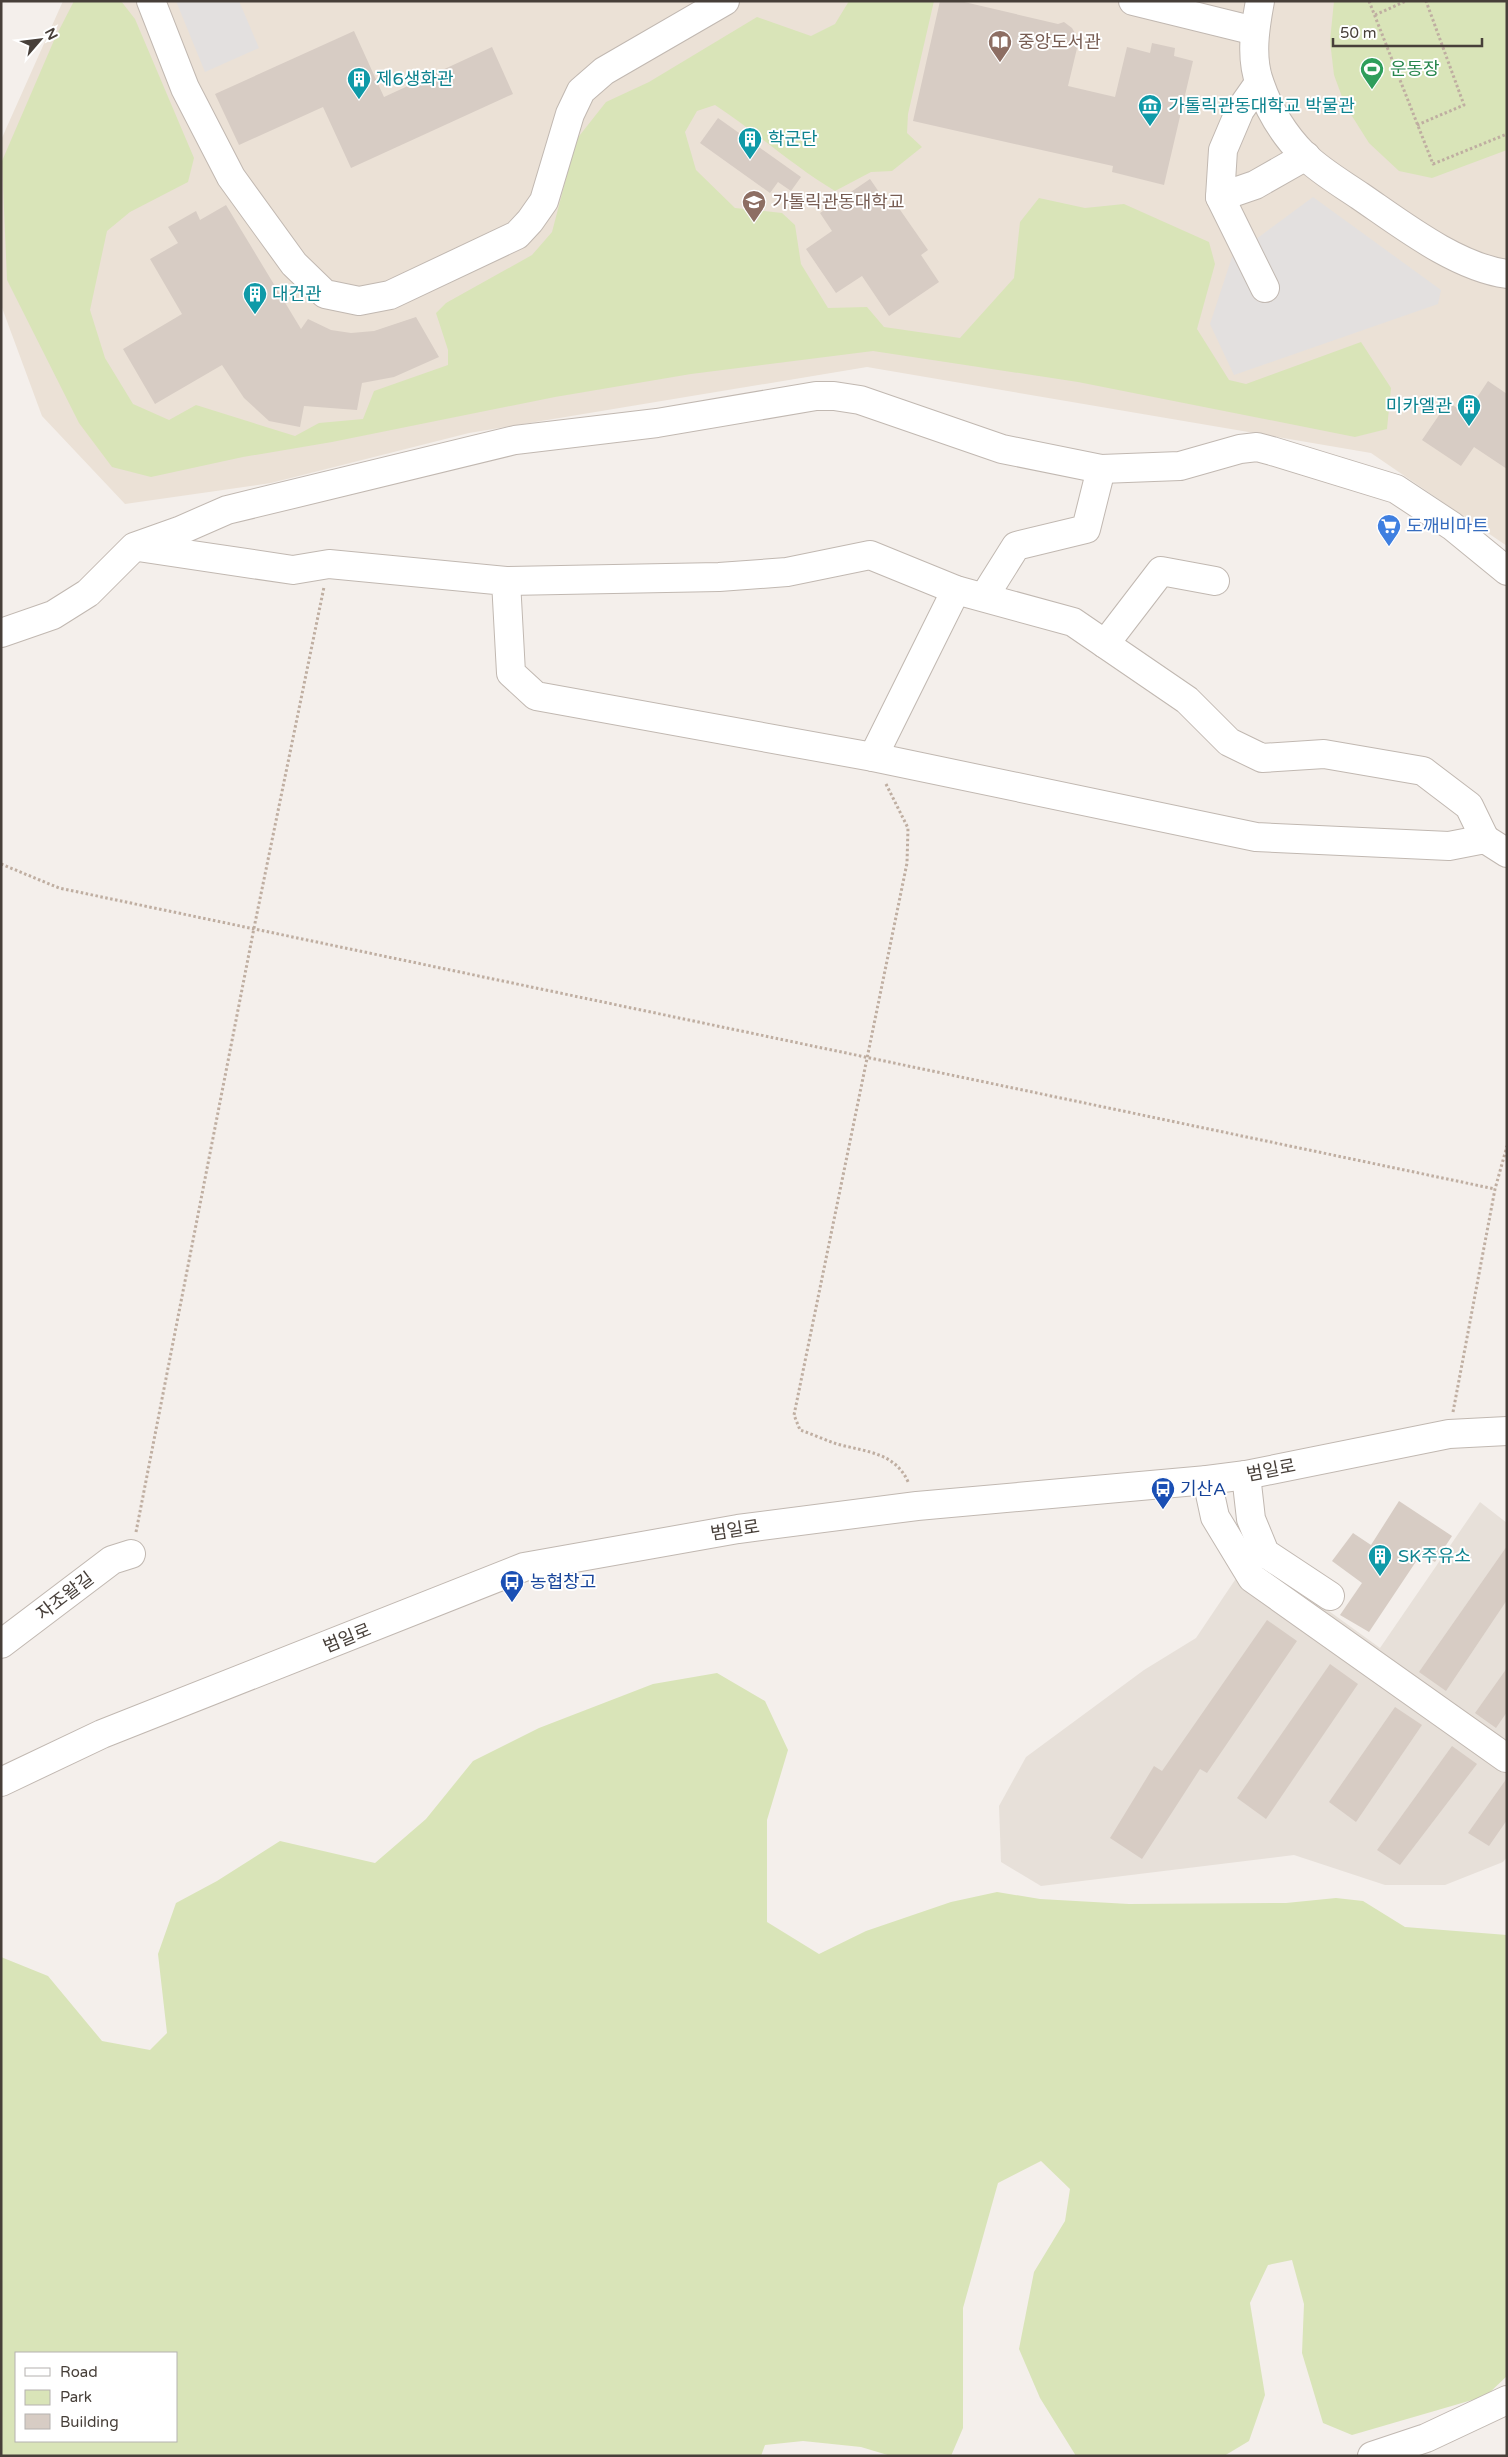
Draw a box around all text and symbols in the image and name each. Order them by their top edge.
north arrow [15,15,65,65]
scale bar [1333,15,1482,47]
text: 50 m [1340,24,1377,42]
text: N [41,25,61,43]
library icon: 중앙도서관 [987,29,1013,63]
place label: 중앙도서관 [1018,31,1101,53]
sports icon: 운동장 [1359,56,1385,90]
place label: 운동장 [1390,58,1440,80]
building icon: 제6생화관 [346,66,372,100]
place label: 제6생화관 [376,68,454,90]
museum icon: 가톨릭관동대학교 박물관 [1137,93,1163,127]
place label: 가톨릭관동대학교 박물관 [1168,95,1355,117]
building icon: 학군단 [737,126,763,160]
place label: 학군단 [768,128,818,150]
school or university icon: 가톨릭관동대학교 [741,189,767,223]
place label: 가톨릭관동대학교 [772,191,904,213]
building icon: 대건관 [242,281,268,315]
place label: 대건관 [272,283,322,305]
building icon: 미카엘관 [1456,393,1482,427]
place label: 미카엘관 [1386,395,1452,417]
supermarket icon: 도깨비마트 [1376,513,1402,547]
place label: 도깨비마트 [1406,515,1489,537]
street label: 범일로 [1245,1454,1297,1486]
bus stop icon: 기산A [1150,1476,1176,1510]
place label: 기산A [1180,1478,1227,1500]
street label: 범일로 [709,1515,761,1545]
building icon: SK주유소 [1367,1543,1393,1577]
place label: SK주유소 [1398,1545,1471,1567]
street label: 자조왈길 [32,1567,98,1625]
bus stop icon: 농협창고 [499,1569,525,1603]
place label: 농협창고 [530,1571,596,1593]
street label: 범일로 [320,1618,374,1658]
legend [15,2352,178,2442]
text: Road [60,2363,98,2381]
text: Park [60,2388,92,2406]
text: Building [60,2413,119,2431]

